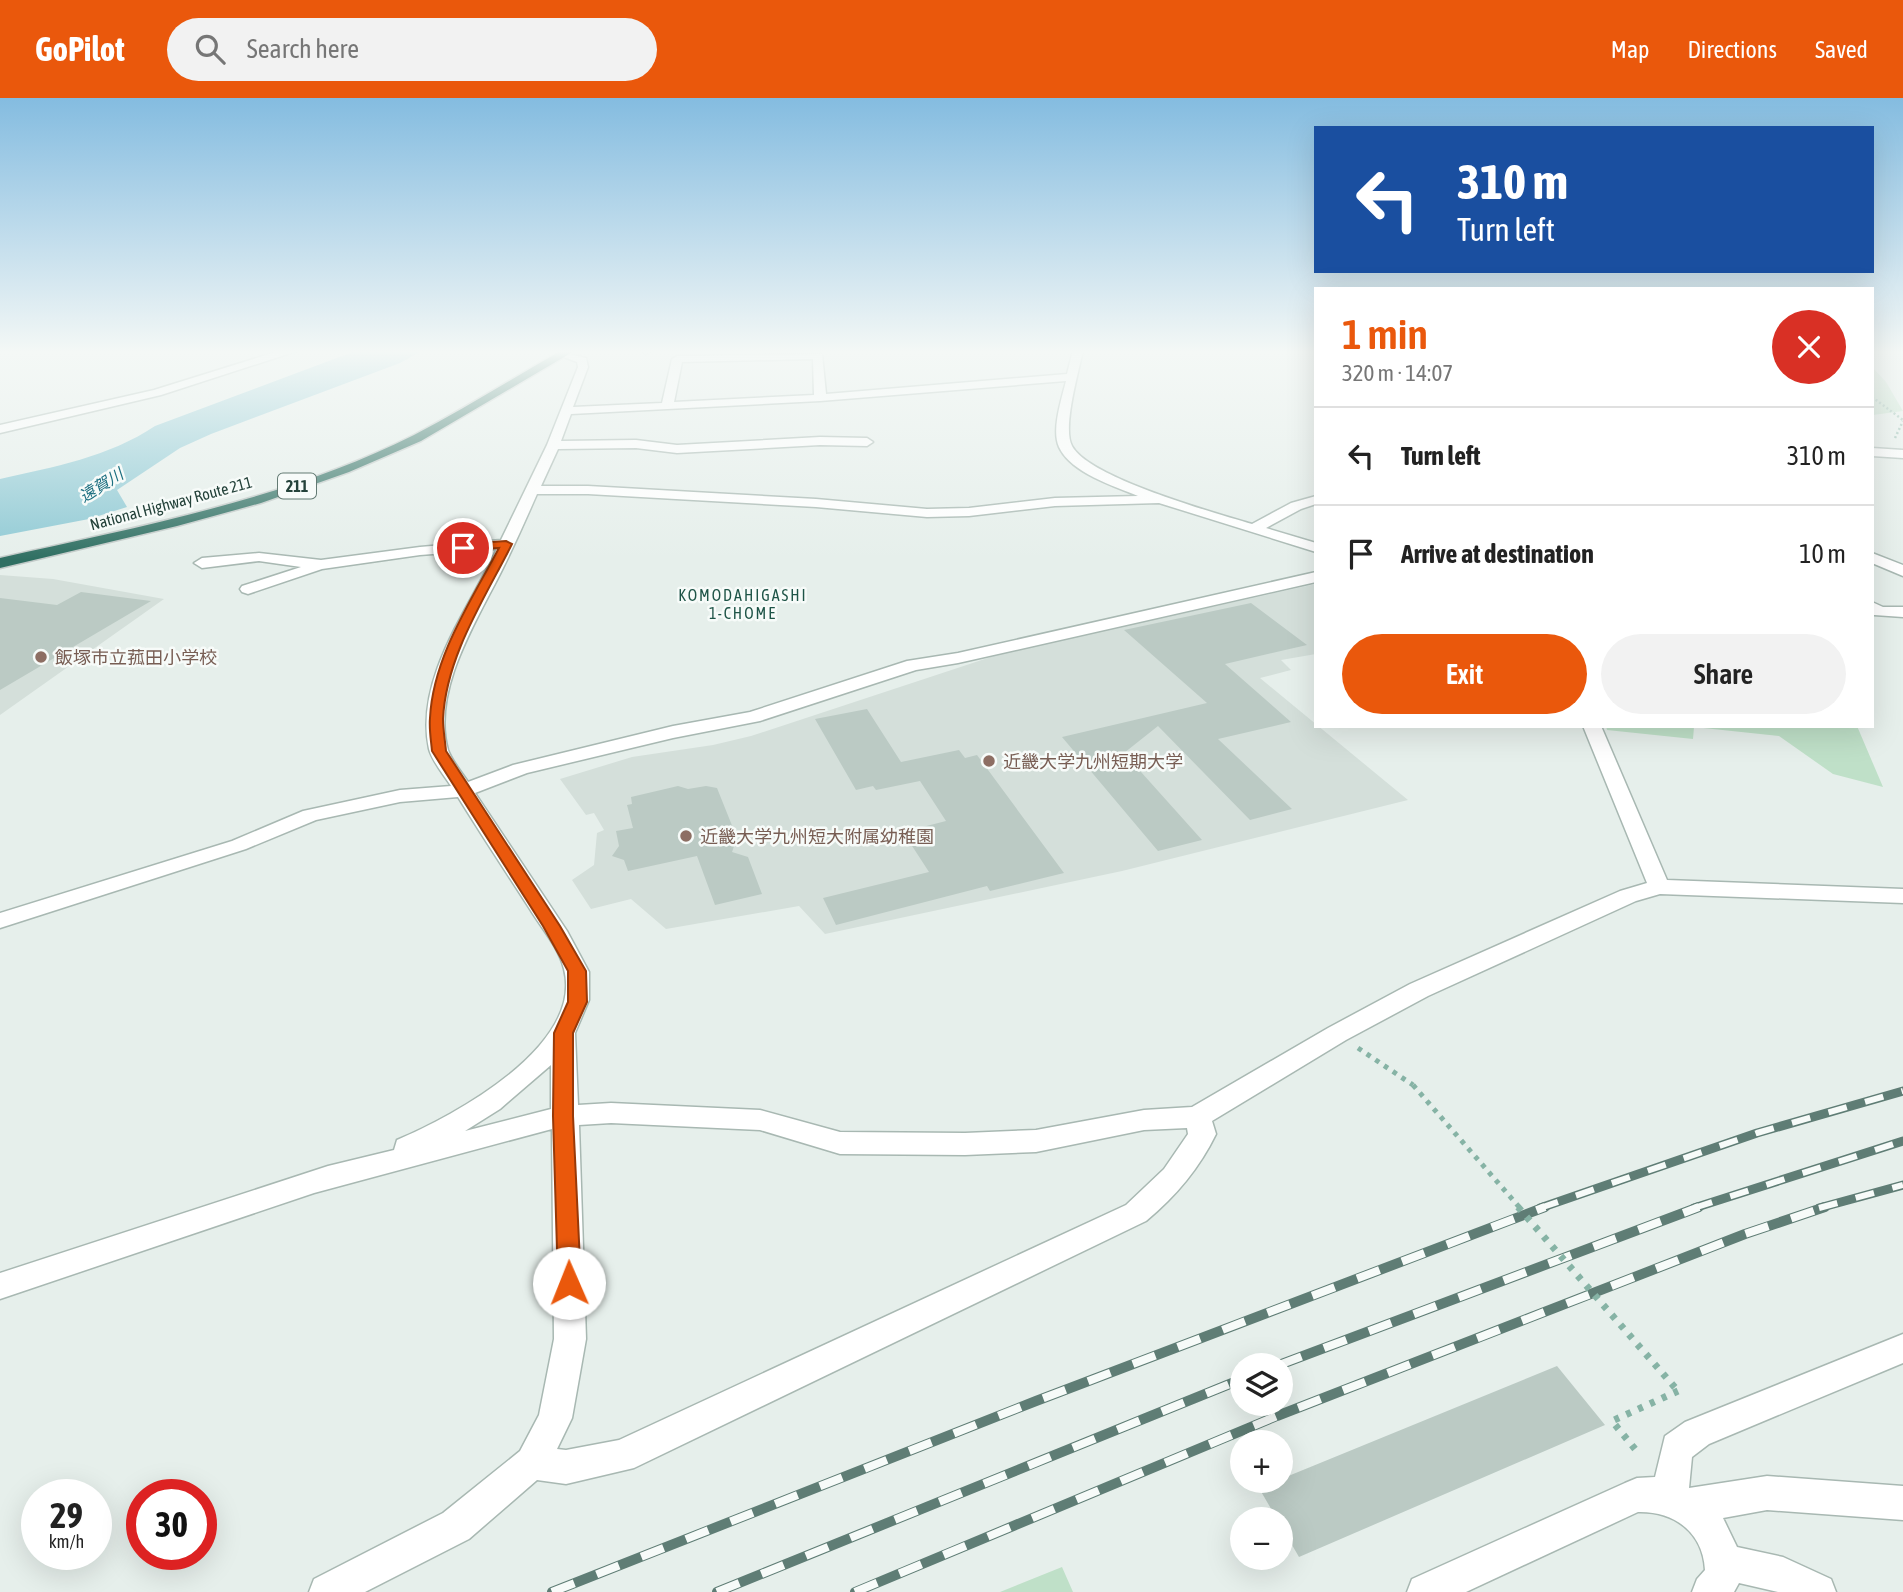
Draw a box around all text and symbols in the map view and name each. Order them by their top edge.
search box [167,18,657,81]
text: GoPilot [35,30,125,68]
icon: search [191,30,229,68]
text: Search here [247,34,359,64]
text: Map [1611,36,1649,63]
text: Directions [1687,36,1777,63]
text: Saved [1815,36,1868,63]
text: 310 m [1457,153,1568,209]
icon: left [1342,154,1433,245]
text: Turn left [1457,211,1555,248]
text: 1 min [1342,310,1428,358]
button: close [1772,310,1846,384]
text: 320 m · 14:07 [1342,360,1453,386]
icon: left [1342,437,1380,475]
text: Turn left [1401,441,1481,471]
text: 310 m [1787,441,1846,471]
water label: 遠賀川 [76,464,128,505]
street label: National Highway Route 211 [88,473,254,534]
road number: 211 [278,474,316,498]
pin [433,518,493,578]
icon: arrive [444,529,482,567]
icon: arrive [1342,535,1380,573]
text: Arrive at destination [1401,539,1594,569]
text: 10 m [1799,539,1846,569]
district label: KOMODAHIGASHI 1-CHOME [678,586,808,622]
button: Exit [1342,634,1587,714]
button: Share [1601,634,1846,714]
place label: 飯塚市立菰田小学校 [55,647,217,668]
marker: 飯塚市立菰田小学校 [33,649,49,665]
place label: 近畿大学九州短期大学 [1003,751,1183,772]
marker: 近畿大学九州短期大学 [981,753,997,769]
place label: 近畿大学九州短大附属幼稚園 [700,826,934,847]
marker: 近畿大学九州短大附属幼稚園 [678,828,694,844]
position arrow [532,1246,606,1320]
map controls [1230,1353,1293,1570]
button: layers [1230,1353,1293,1416]
button: + [1230,1430,1293,1493]
speed limit sign: 30 [126,1479,217,1570]
text: 29 [50,1495,83,1535]
button: − [1230,1507,1293,1570]
text: km/h [49,1531,84,1552]

